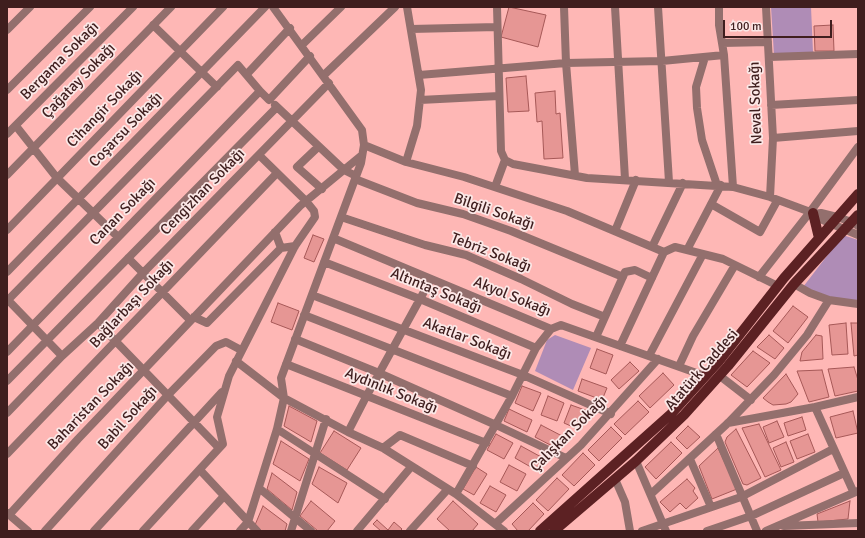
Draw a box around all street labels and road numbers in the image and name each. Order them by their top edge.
street label: Bergama Sokağı [17,18,103,104]
street label: Çağatay Sokağı [38,39,120,123]
street label: Neval Sokağı [746,61,766,145]
street label: Cihangir Sokağı [63,66,147,152]
street label: Coşarsu Sokağı [86,89,166,171]
street label: Cengizhan Sokağı [157,145,249,239]
street label: Canan Sokağı [86,174,160,250]
street label: Bilgili Sokağı [451,190,537,234]
street label: Tebriz Sokağı [448,229,534,277]
street label: Bağlarbaşı Sokağı [86,256,178,352]
street label: Altıntaş Sokağı [388,265,484,317]
street label: Akyol Sokağı [471,273,553,321]
street label: Akatlar Sokağı [420,314,514,364]
street label: Atatürk Caddesi [662,326,742,414]
street label: Baharistan Sokağı [44,358,138,454]
street label: Aydınlık Sokağı [342,364,440,418]
street label: Babil Sokağı [95,382,161,454]
street label: Çalışkan Sokağı [527,392,611,476]

